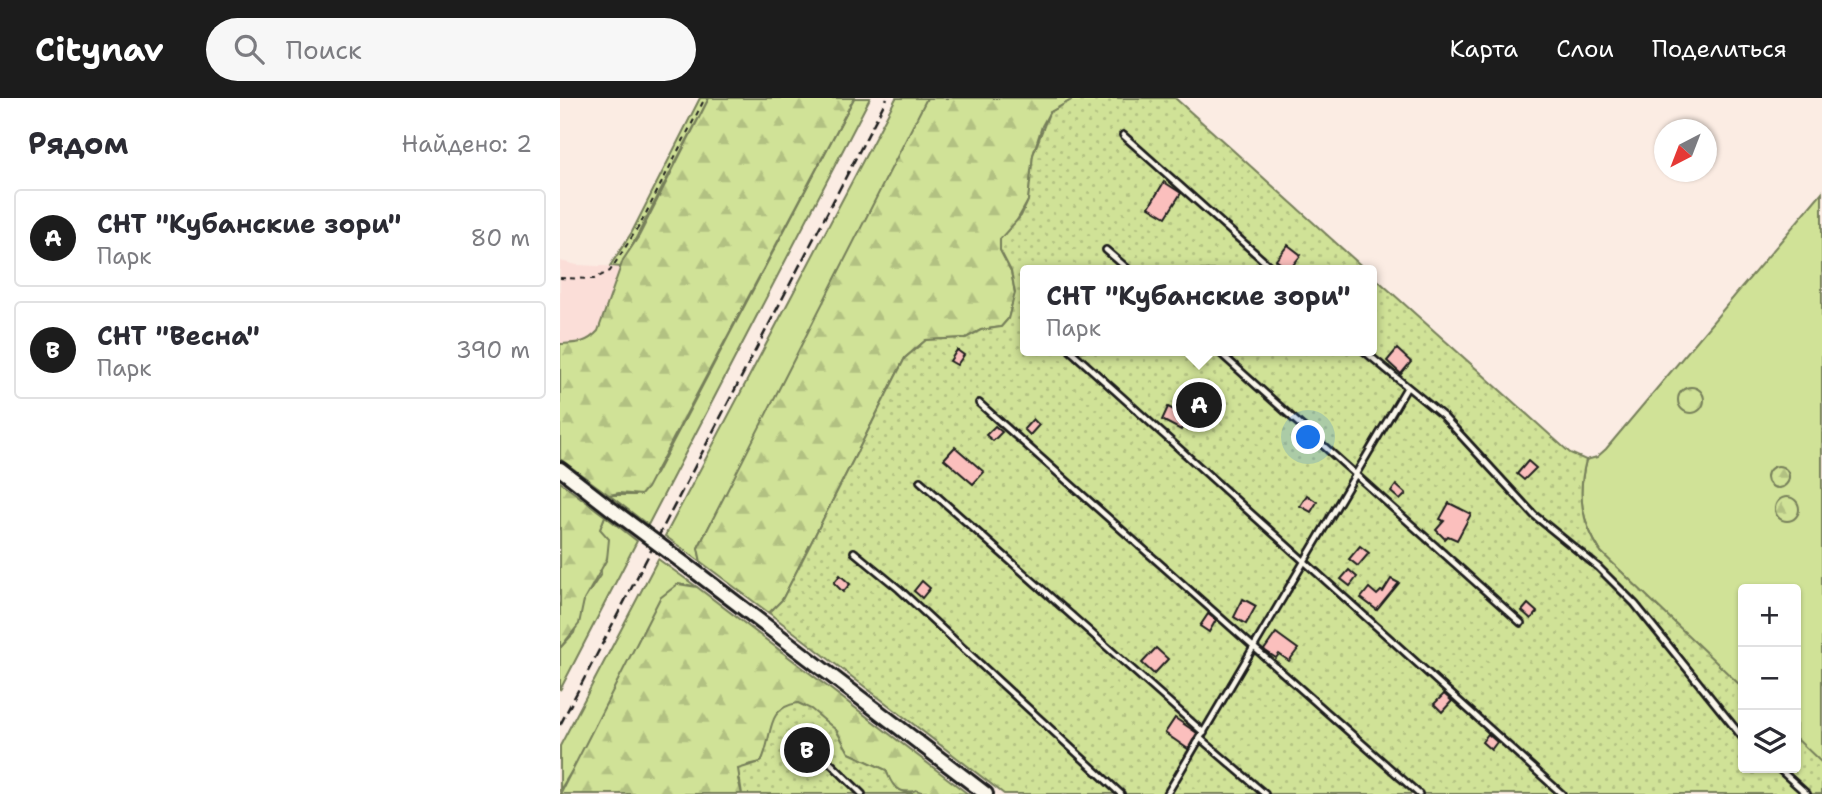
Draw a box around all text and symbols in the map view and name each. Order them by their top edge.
search box [206,18,696,81]
text: Citynav [35,27,164,72]
icon: search [230,30,268,68]
text: Поиск [286,32,362,67]
text: Карта [1450,33,1518,65]
text: Слои [1556,33,1614,65]
text: Поделиться [1652,33,1787,65]
north arrow [1654,119,1717,182]
text: Рядом [28,123,128,164]
text: Найдено: 2 [402,129,532,159]
text: СНТ "Кубанские зори" [97,206,401,241]
text: A [44,223,62,253]
text: 80 m [471,223,530,253]
text: Парк [97,241,152,271]
popup [1020,265,1377,356]
text: СНТ "Кубанские зори" [1046,278,1351,313]
text: Парк [1046,313,1101,343]
text: СНТ "Весна" [97,318,260,353]
text: B [46,335,60,365]
text: 390 m [456,335,530,365]
text: Парк [97,353,152,383]
pin: A [1176,379,1222,431]
your location [1291,420,1325,454]
map controls [1738,584,1801,773]
button: + [1738,584,1801,647]
button: − [1738,647,1801,710]
button: layers [1738,710,1801,773]
pin: B [784,724,830,776]

